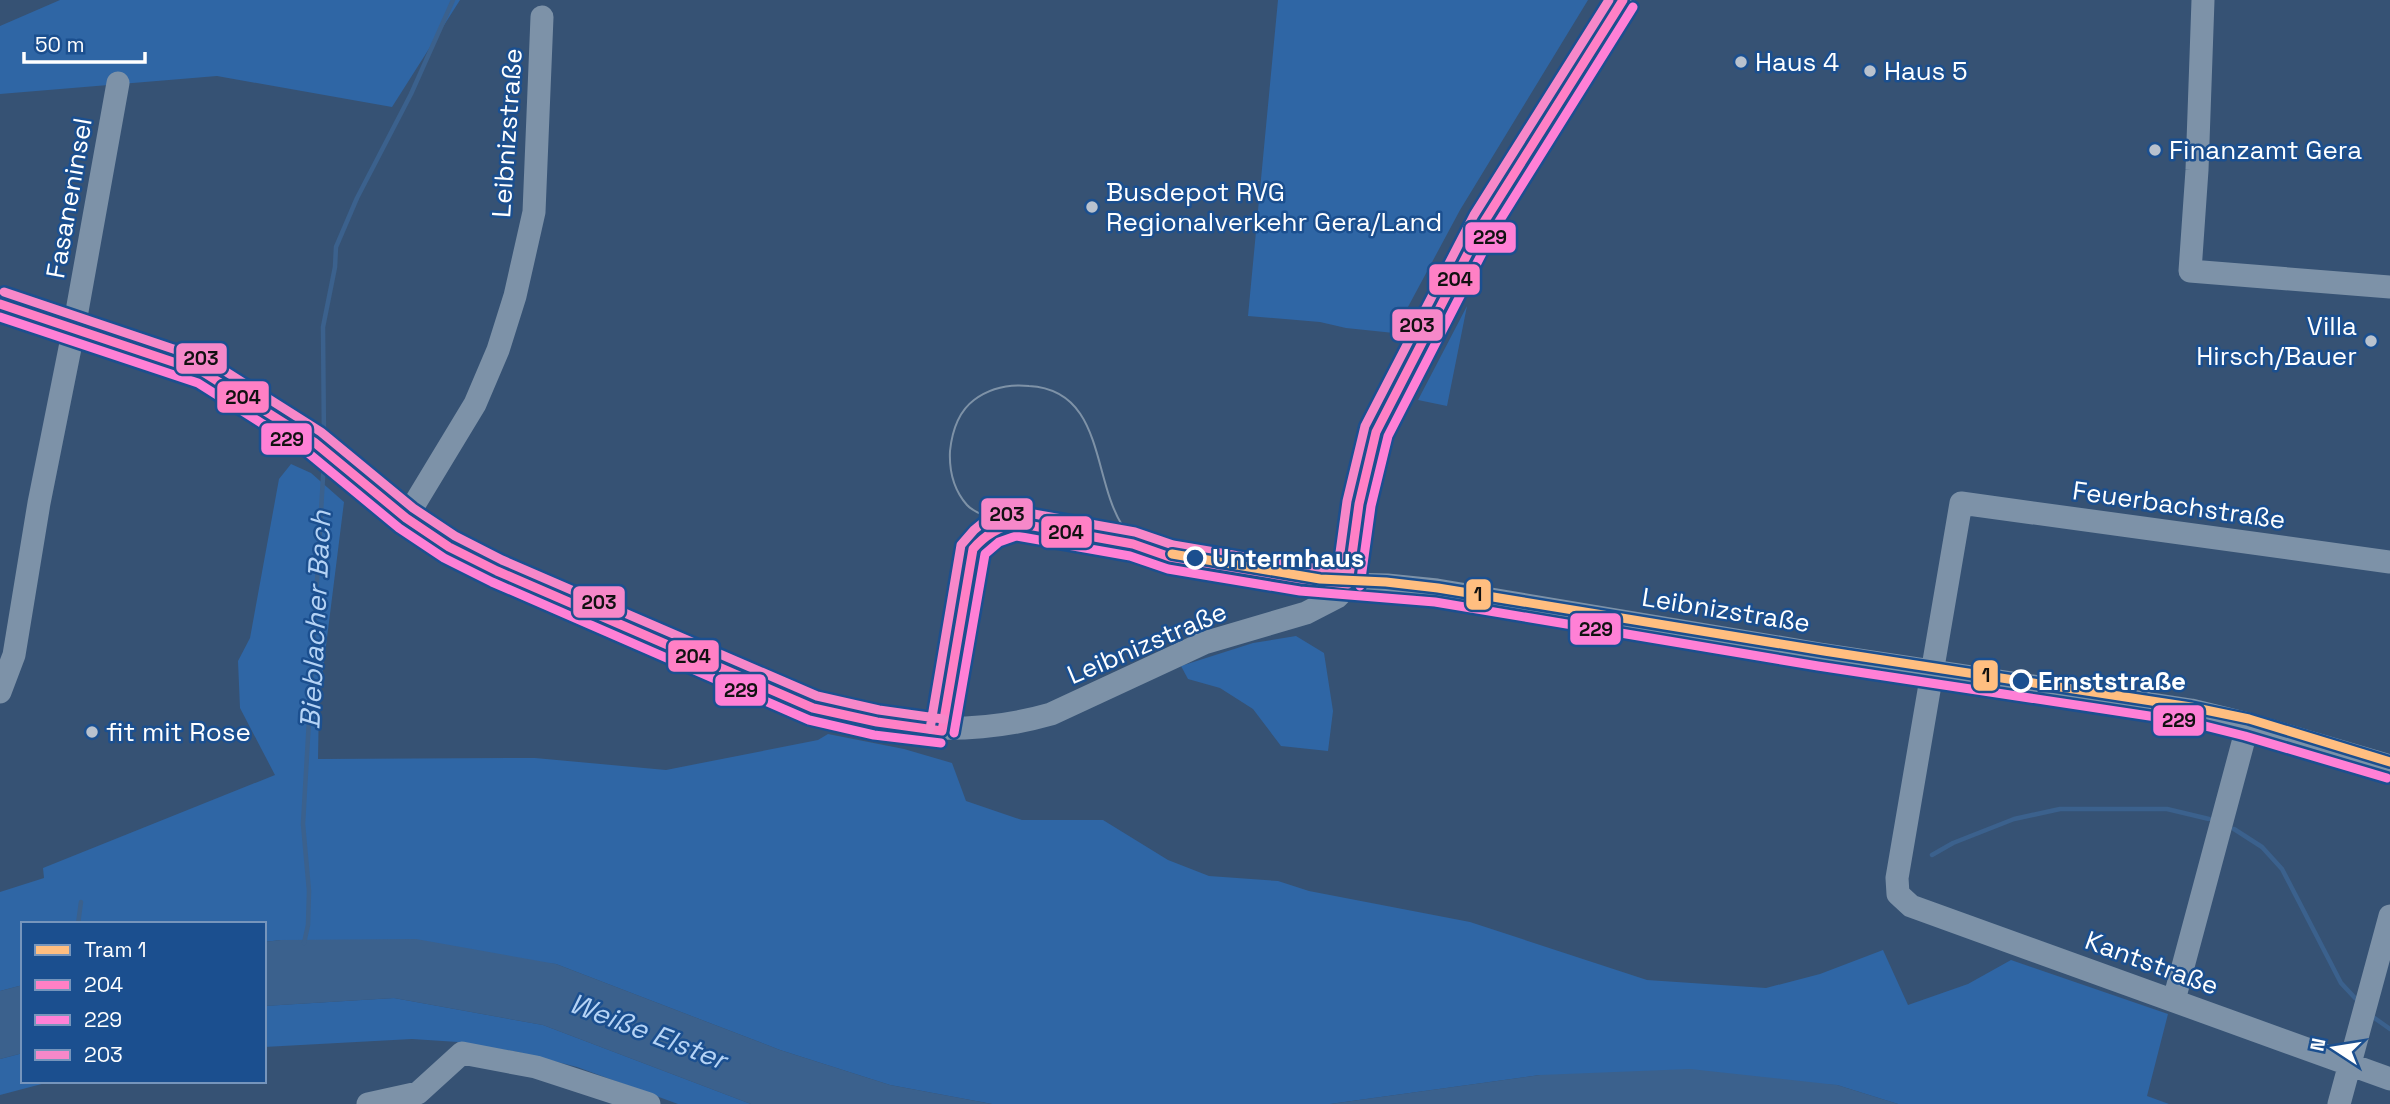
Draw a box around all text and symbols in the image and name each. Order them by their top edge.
scale bar [24,21,145,65]
text: 50 m [35,31,85,58]
place label: Haus 4 [1755,45,1839,79]
street label: Leibnizstraße [484,47,530,219]
marker: Haus 4 [1733,54,1749,70]
place label: Haus 5 [1884,54,1968,88]
marker: Haus 5 [1862,63,1878,79]
street label: Fasaneninsel [38,115,100,281]
place label: Finanzamt Gera [2169,133,2362,167]
marker: Finanzamt Gera [2147,142,2163,158]
place label: Busdepot RVG Regionalverkehr Gera/Land [1106,175,1442,239]
marker: Busdepot RVG Regionalverkehr Gera/Land [1084,199,1100,215]
line badge: 229 [1464,221,1517,254]
text: 229 [1473,225,1507,250]
line badge: 204 [1428,263,1481,296]
text: 204 [1437,267,1473,292]
line badge: 203 [1391,308,1444,342]
place label: Villa Hirsch/Bauer [2196,309,2357,373]
text: 203 [1399,313,1435,338]
marker: Villa Hirsch/Bauer [2363,333,2379,349]
line badge: 203 [175,342,228,375]
text: 203 [183,346,219,371]
line badge: 204 [216,380,270,414]
text: 204 [225,385,261,410]
line badge: 229 [260,422,313,456]
text: 229 [270,427,304,452]
street label: Feuerbachstraße [2070,473,2288,537]
line badge: 203 [980,497,1034,531]
text: 203 [989,502,1025,527]
water label: Bieblacher Bach [291,509,339,730]
line badge: 204 [1040,515,1093,549]
text: 204 [1048,520,1084,545]
place label: Untermhaus [1212,541,1364,575]
marker: Untermhaus [1184,547,1206,569]
line badge: 1 [1465,578,1492,611]
street label: Leibnizstraße [1639,580,1813,640]
text: 1 [1474,582,1482,607]
line badge: 203 [572,585,626,619]
text: 203 [581,590,617,615]
street label: Leibnizstraße [1062,594,1232,692]
line badge: 229 [1569,612,1622,646]
text: 229 [1579,617,1613,642]
line badge: 204 [667,639,720,673]
text: 204 [675,644,711,669]
line badge: 1 [1972,659,1999,692]
text: 1 [1982,663,1990,688]
place label: Ernststraße [2038,664,2186,698]
marker: Ernststraße [2010,670,2032,692]
line badge: 229 [714,673,767,707]
text: 229 [724,678,758,703]
line badge: 229 [2152,704,2205,737]
text: 229 [2162,708,2196,733]
place label: fit mit Rose [106,715,251,749]
marker: fit mit Rose [84,724,100,740]
legend [21,922,266,1083]
street label: Kantstraße [2081,923,2223,1003]
text: Tram 1 [84,936,147,963]
text: 204 [84,971,123,998]
water label: Weiße Elster [564,985,735,1079]
text: 229 [84,1006,122,1033]
north arrow [2299,1013,2369,1083]
text: N [2304,1036,2331,1053]
text: 203 [84,1041,123,1068]

